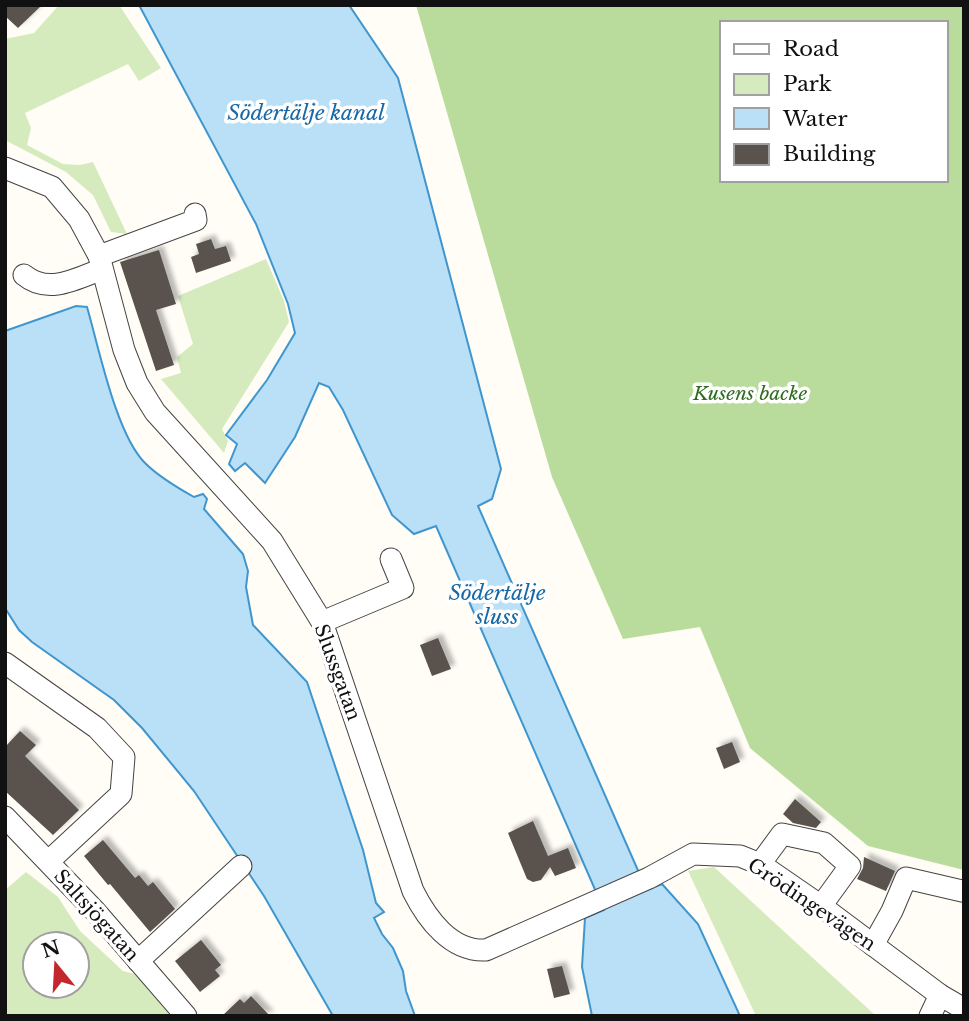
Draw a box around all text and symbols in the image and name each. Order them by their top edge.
legend [720,21,948,182]
text: Road [783,36,839,62]
text: Park [783,71,832,97]
water label: Södertälje kanal [227,100,385,126]
text: Water [782,106,847,132]
text: Building [783,141,876,167]
park label: Kusens backe [692,382,807,405]
water label: Södertälje sluss [448,580,546,630]
street label: Slussgatan [309,621,366,724]
street label: Grödingevägen [743,853,880,956]
street label: Saltsjögatan [49,865,144,966]
north arrow [21,930,91,1000]
text: N [39,936,63,963]

